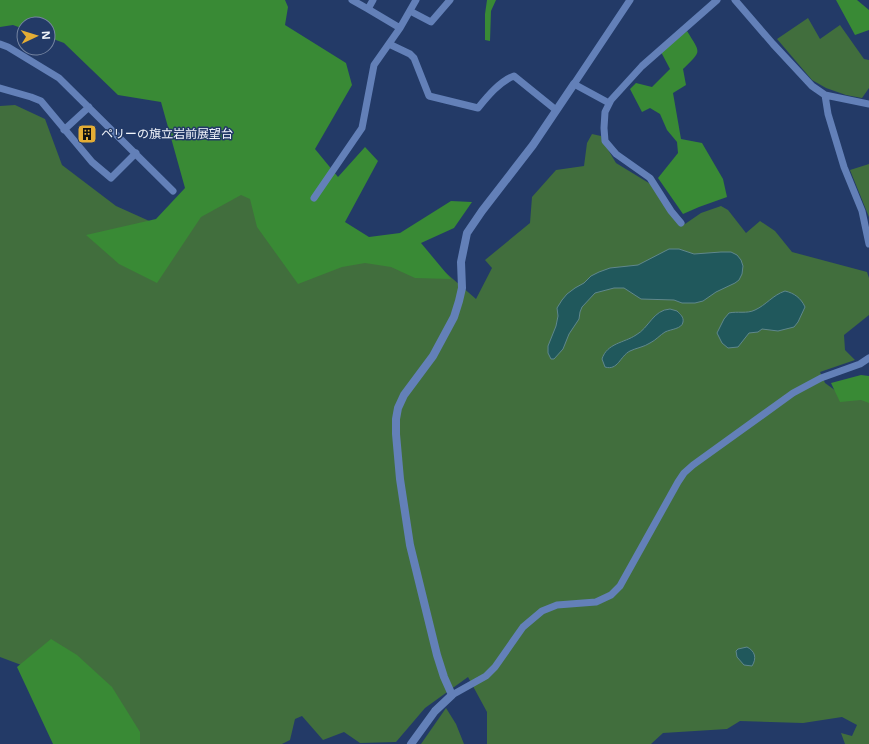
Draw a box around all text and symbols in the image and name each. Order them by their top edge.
north arrow [16,16,56,56]
text: N [39,30,54,40]
building icon: ペリーの旗立岩前展望台 [76,123,98,145]
place label: ペリーの旗立岩前展望台 [101,125,233,142]

